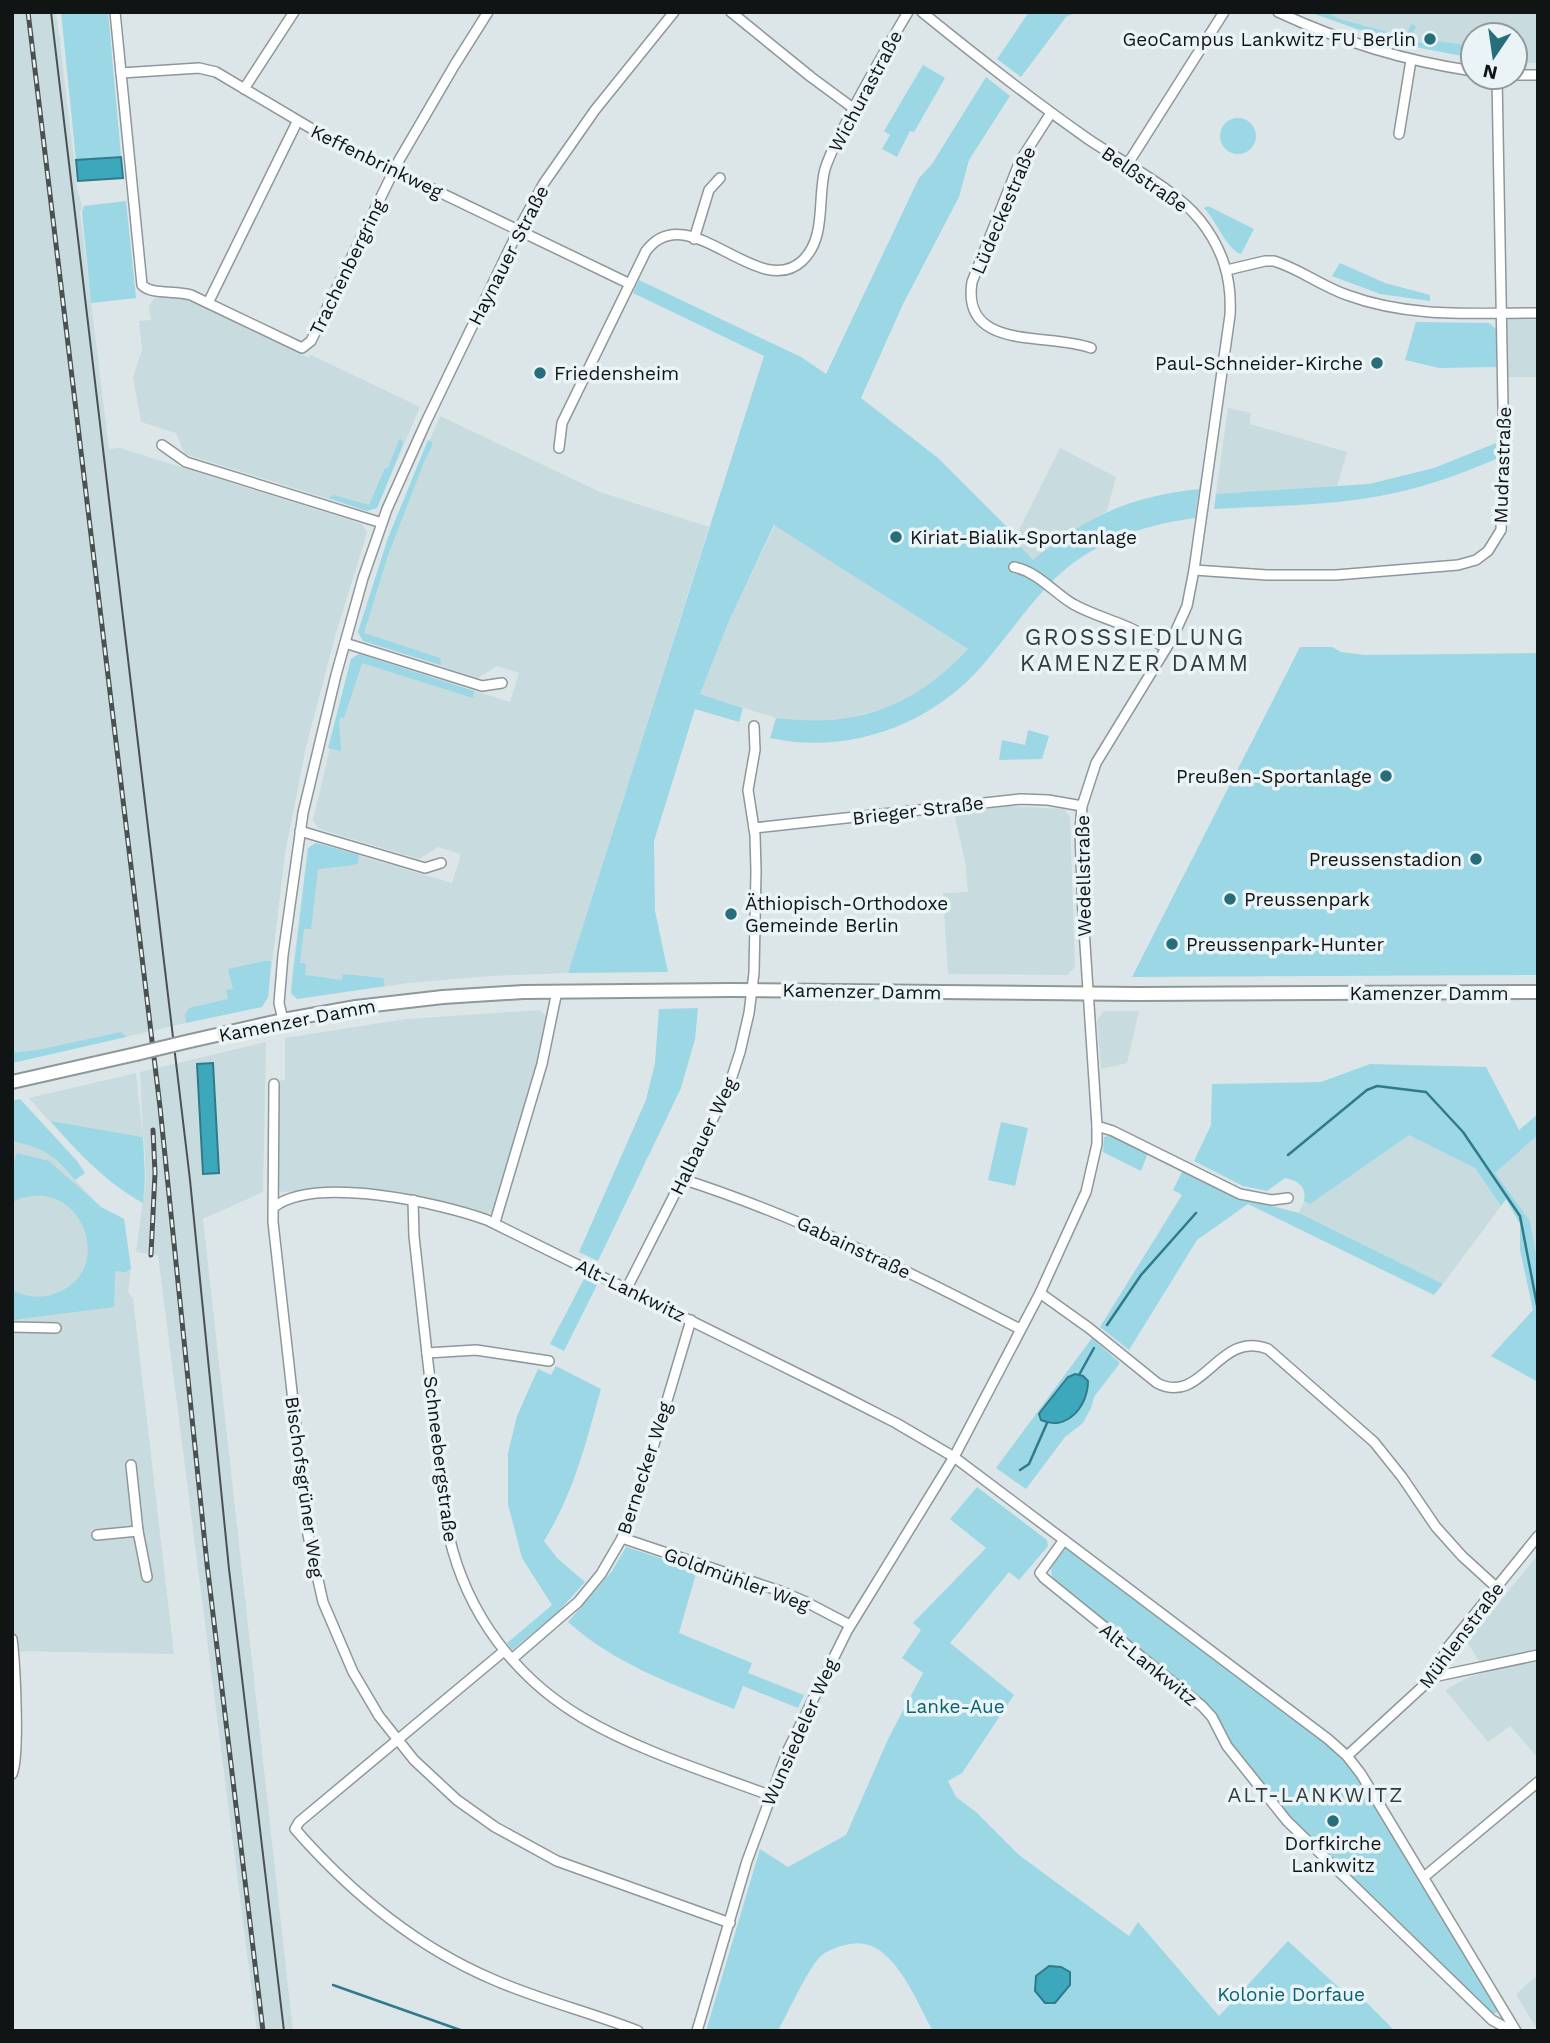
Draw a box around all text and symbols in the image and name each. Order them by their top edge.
north arrow [1459,21,1529,91]
street label: Wichurastraße [824,26,907,156]
place label: GeoCampus Lankwitz FU Berlin [1122,28,1416,51]
marker: GeoCampus Lankwitz FU Berlin [1422,31,1438,47]
text: N [1481,59,1500,85]
street label: Keffenbrinkweg [307,120,447,204]
street label: Belßstraße [1097,141,1192,217]
street label: Lüdeckestraße [966,143,1041,278]
street label: Haynauer Straße [463,181,554,329]
street label: Trachenbergring [305,195,391,339]
place label: Paul-Schneider-Kirche [1155,352,1363,375]
marker: Paul-Schneider-Kirche [1369,355,1385,371]
place label: Friedensheim [554,362,679,385]
marker: Friedensheim [532,365,548,381]
street label: Mudrastraße [1489,406,1516,524]
place label: Kiriat-Bialik-Sportanlage [910,526,1137,549]
marker: Kiriat-Bialik-Sportanlage [888,529,904,545]
district label: GROSSSIEDLUNG KAMENZER DAMM [1020,624,1250,677]
place label: Preußen-Sportanlage [1176,765,1372,788]
marker: Preußen-Sportanlage [1378,768,1394,784]
street label: Brieger Straße [851,791,985,830]
street label: Wedellstraße [1071,815,1096,937]
place label: Preussenstadion [1309,848,1462,871]
marker: Preussenstadion [1468,851,1484,867]
place label: Preussenpark [1244,888,1370,911]
marker: Preussenpark [1222,891,1238,907]
place label: Äthiopisch-Orthodoxe Gemeinde Berlin [745,892,948,937]
marker: Äthiopisch-Orthodoxe Gemeinde Berlin [723,906,739,922]
place label: Preussenpark-Hunter [1186,933,1384,956]
marker: Preussenpark-Hunter [1164,936,1180,952]
street label: Kamenzer Damm [782,979,942,1004]
street label: Kamenzer Damm [1349,982,1509,1005]
street label: Kamenzer Damm [217,994,377,1047]
street label: Halbauer Weg [665,1073,742,1199]
street label: Gabainstraße [793,1211,914,1284]
street label: Alt-Lankwitz [572,1254,689,1327]
street label: Schneebergstraße [419,1375,462,1544]
street label: Bischofsgrüner Weg [280,1395,329,1580]
street label: Bernecker Weg [612,1398,677,1537]
street label: Goldmühler Weg [661,1542,814,1617]
street label: Mühlenstraße [1414,1578,1509,1693]
street label: Alt-Lankwitz [1095,1618,1202,1711]
street label: Wunsiedeler Weg [757,1654,843,1810]
park label: Lanke-Aue [905,1695,1005,1718]
district label: ALT-LANKWITZ [1227,1782,1405,1807]
marker: Dorfkirche Lankwitz [1325,1813,1341,1829]
place label: Dorfkirche Lankwitz [1285,1832,1381,1877]
park label: Kolonie Dorfaue [1217,1983,1365,2006]

